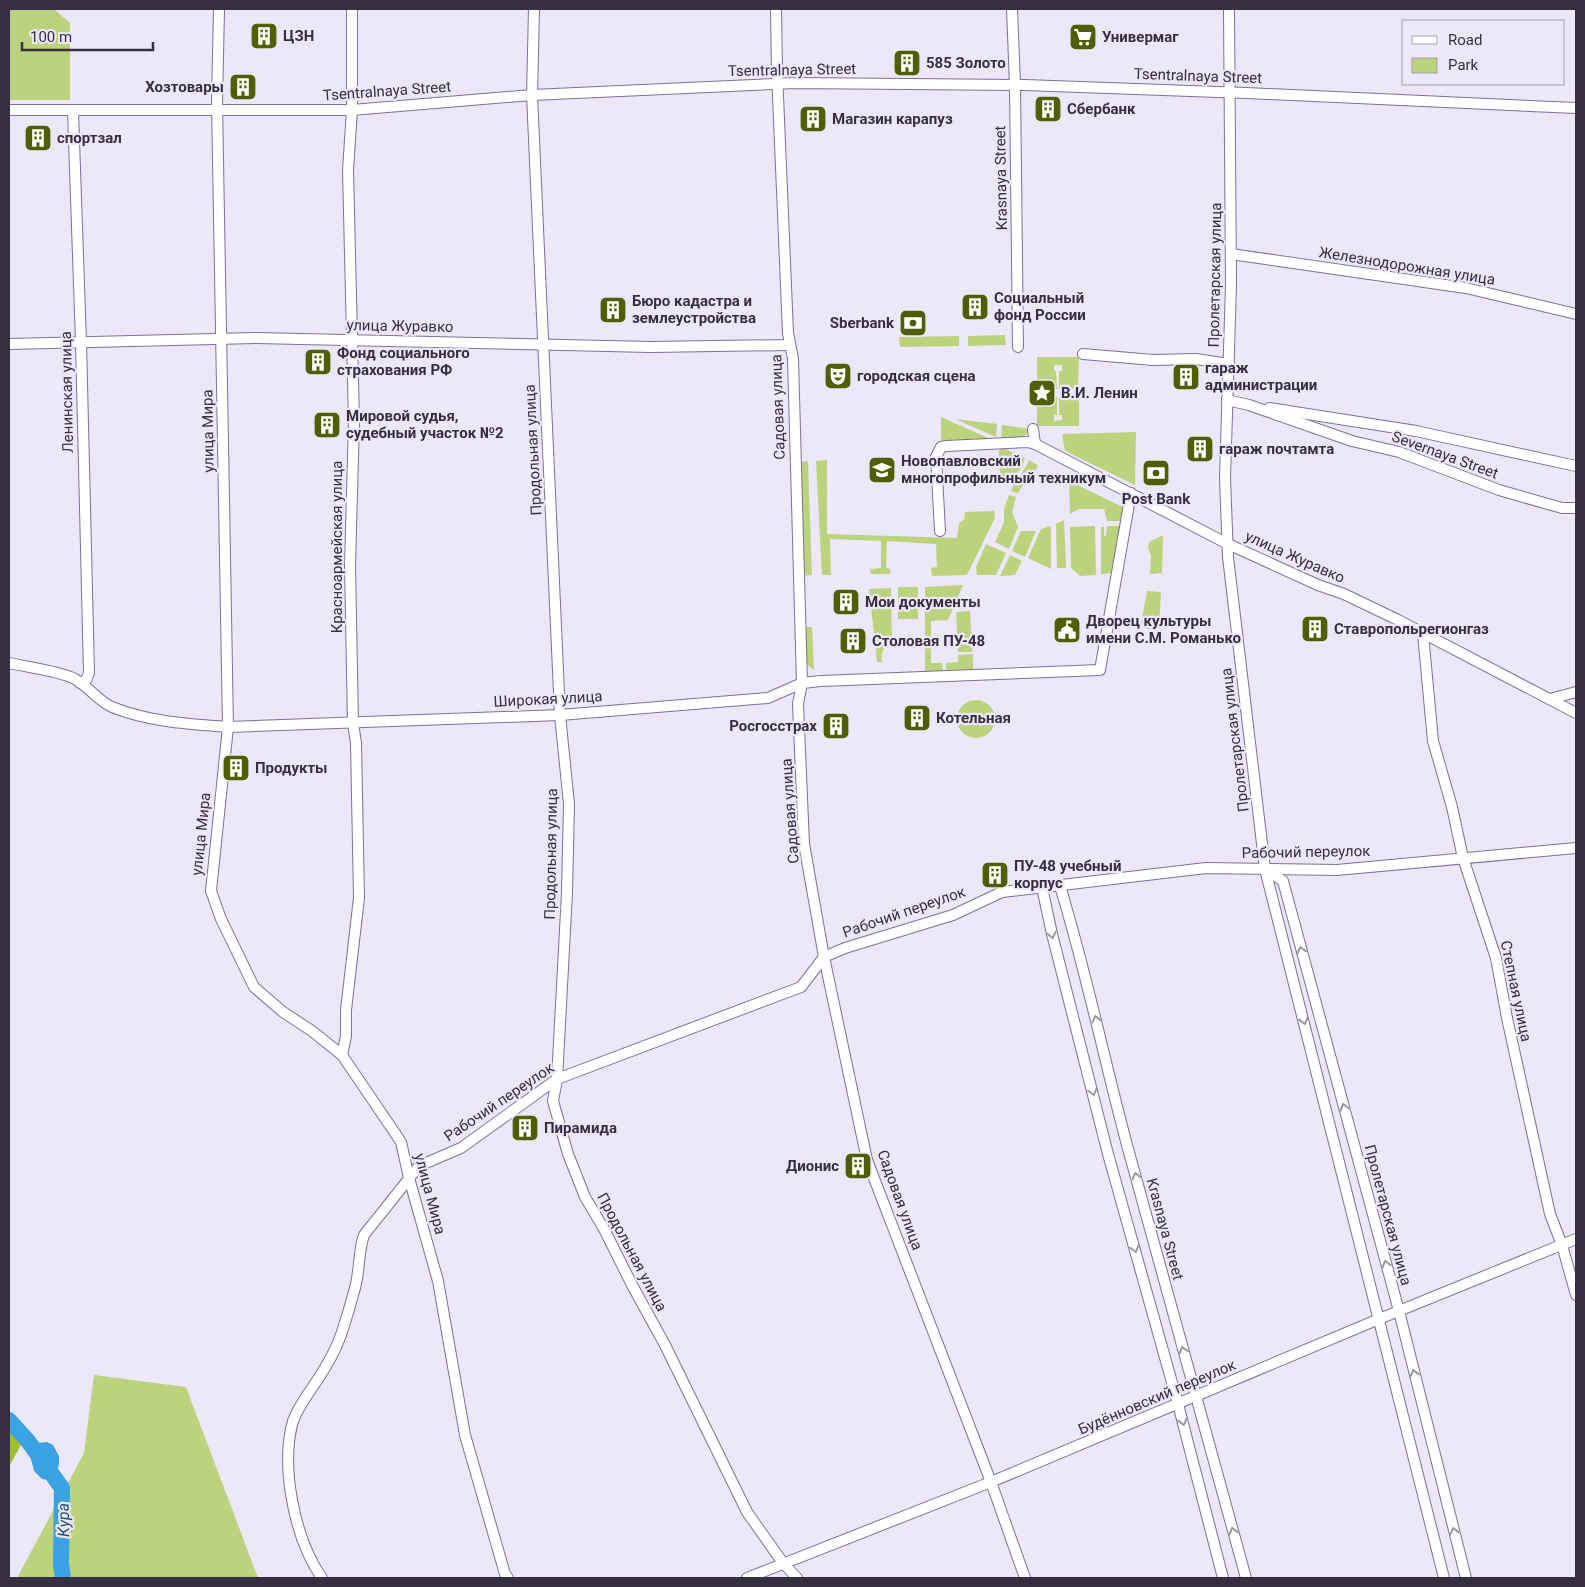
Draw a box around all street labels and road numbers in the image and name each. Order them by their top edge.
street label: Tsentralnaya Street [728,60,856,80]
street label: Tsentralnaya Street [1134,65,1263,87]
street label: Tsentralnaya Street [322,78,452,104]
street label: Krasnaya Street [991,125,1011,231]
street label: Пролетарская улица [1205,202,1225,348]
street label: Железнодорожная улица [1318,243,1496,289]
street label: улица Журавко [346,316,454,336]
street label: Ленинская улица [57,331,77,453]
street label: Садовая улица [767,354,789,460]
street label: Продольная улица [521,384,545,516]
street label: улица Мира [198,389,218,473]
street label: Severnaya Street [1389,427,1501,483]
street label: Красноармейская улица [328,461,346,633]
street label: улица Журавко [1242,527,1348,587]
street label: Пролетарская улица [1217,667,1253,813]
street label: Широкая улица [493,687,603,711]
street label: Садовая улица [777,758,803,864]
street label: Продольная улица [541,788,561,920]
street label: улица Мира [188,792,214,876]
street label: Рабочий переулок [1242,842,1370,862]
street label: Рабочий переулок [840,883,968,941]
street label: Степная улица [1496,939,1536,1043]
street label: Рабочий переулок [441,1059,557,1145]
street label: Пролетарская улица [1361,1143,1415,1287]
street label: Садовая улица [874,1147,926,1253]
street label: улица Мира [411,1151,449,1237]
street label: Krasnaya Street [1143,1176,1187,1282]
street label: Продольная улица [593,1190,671,1314]
street label: Будённовский переулок [1075,1356,1239,1438]

